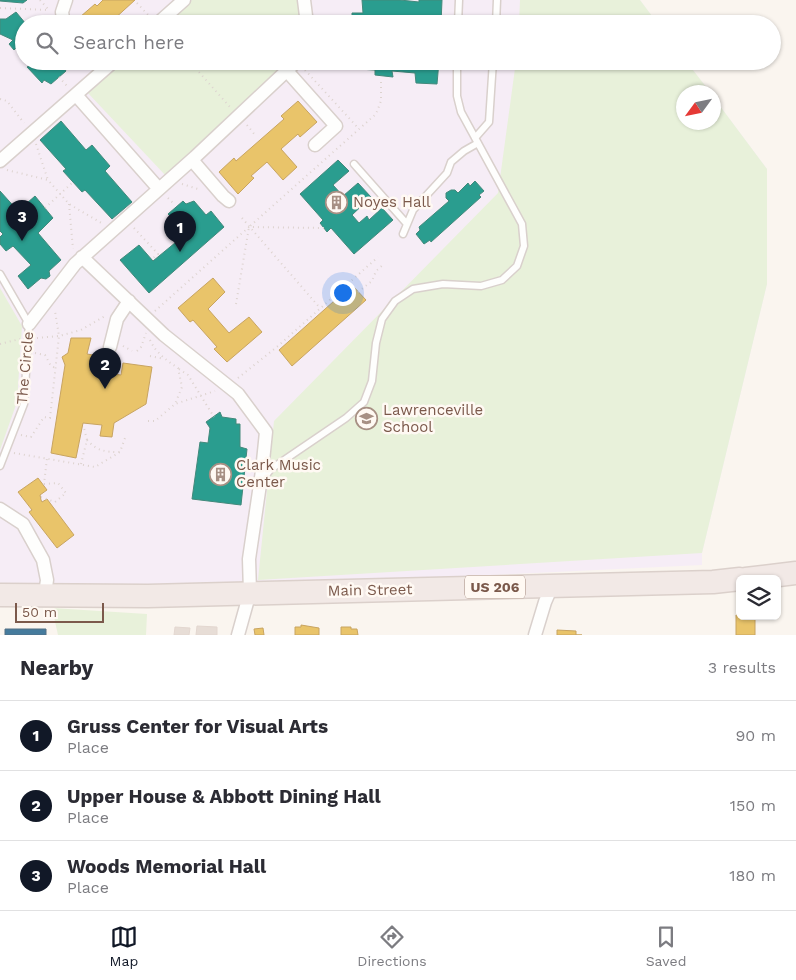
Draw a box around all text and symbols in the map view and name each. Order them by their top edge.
search box [15,15,781,70]
icon: search [33,29,61,57]
text: Search here [73,31,184,54]
north arrow [676,85,721,130]
building icon: Noyes Hall [325,190,349,214]
place label: Noyes Hall [353,193,431,211]
pin: 3 [6,200,38,241]
pin: 1 [164,211,196,252]
your location [330,280,356,306]
street label: The Circle [13,331,37,405]
pin: 2 [89,348,121,389]
place label: Lawrenceville School [383,401,483,436]
school or university icon: Lawrenceville School [355,407,379,431]
place label: Clark Music Center [236,456,321,491]
building icon: Clark Music Center [208,462,232,486]
map controls [736,575,781,620]
button: layers [736,575,781,620]
road number: US 206 [465,576,525,598]
street label: Main Street [327,580,413,600]
scale bar [15,600,104,623]
text: 50 m [22,604,57,620]
text: Nearby [20,655,93,680]
text: 3 results [708,658,776,677]
text: Gruss Center for Visual Arts [67,715,328,738]
text: 1 [33,726,39,745]
text: 90 m [735,726,776,745]
text: Place [67,738,109,757]
text: Upper House & Abbott Dining Hall [67,785,381,808]
text: 2 [31,796,41,815]
text: 150 m [730,796,776,815]
text: Place [67,808,109,827]
text: Woods Memorial Hall [67,855,266,878]
text: 3 [31,866,41,885]
text: 180 m [729,866,776,885]
text: Place [67,878,109,897]
tab: Map [110,923,138,969]
tab: Directions [357,923,427,969]
tab: Saved [646,923,686,969]

